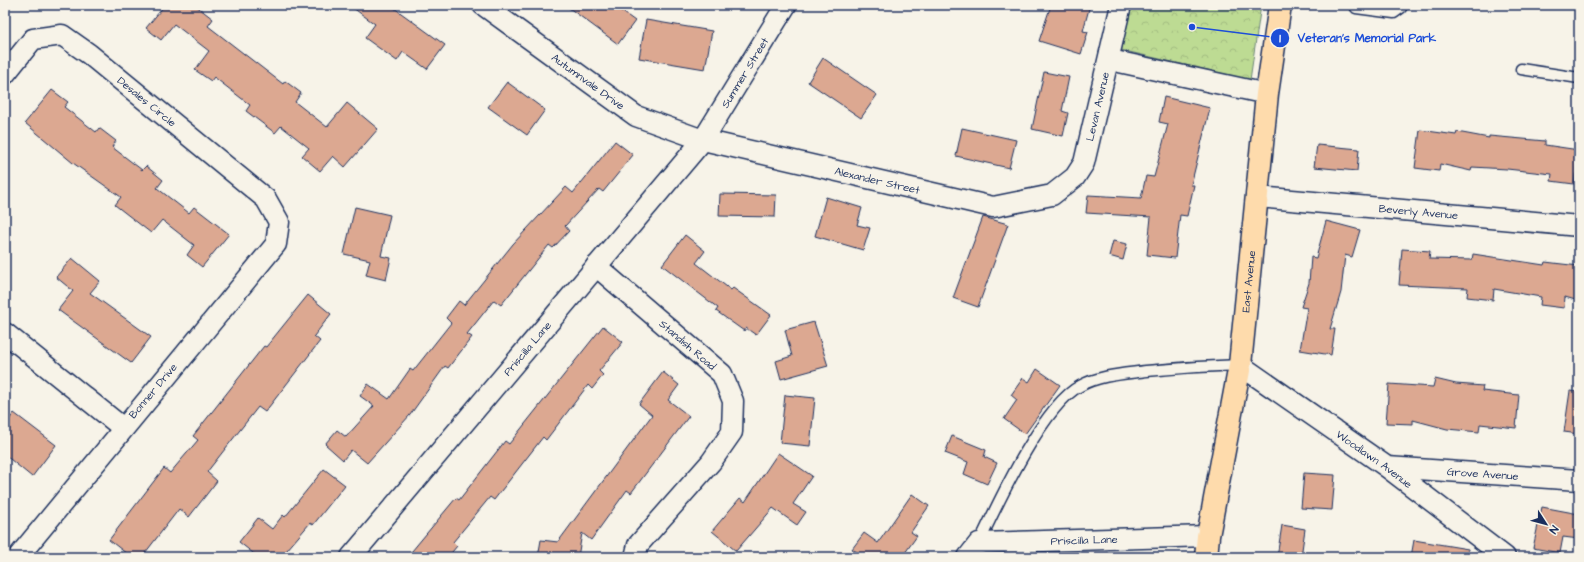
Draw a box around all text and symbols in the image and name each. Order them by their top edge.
callout: Veteran's Memorial Park [1270,26,1444,50]
text: 1 [1279,30,1281,47]
text: Veteran's Memorial Park [1297,30,1437,47]
street label: Summer Street [717,34,772,111]
street label: Autumnvale Drive [549,50,628,113]
street label: Levan Avenue [1082,70,1113,142]
street label: Desales Circle [114,73,180,130]
street label: Alexander Street [833,163,922,197]
street label: Beverly Avenue [1378,200,1459,223]
street label: East Avenue [1238,250,1259,313]
street label: Standish Road [656,316,720,374]
street label: Priscilla Lane [500,318,555,379]
street label: Bonner Drive [125,360,181,422]
street label: Woodlawn Avenue [1333,427,1416,491]
street label: Grove Avenue [1446,464,1519,483]
north arrow [1526,504,1566,544]
text: N [1546,522,1562,537]
street label: Priscilla Lane [1050,531,1118,548]

